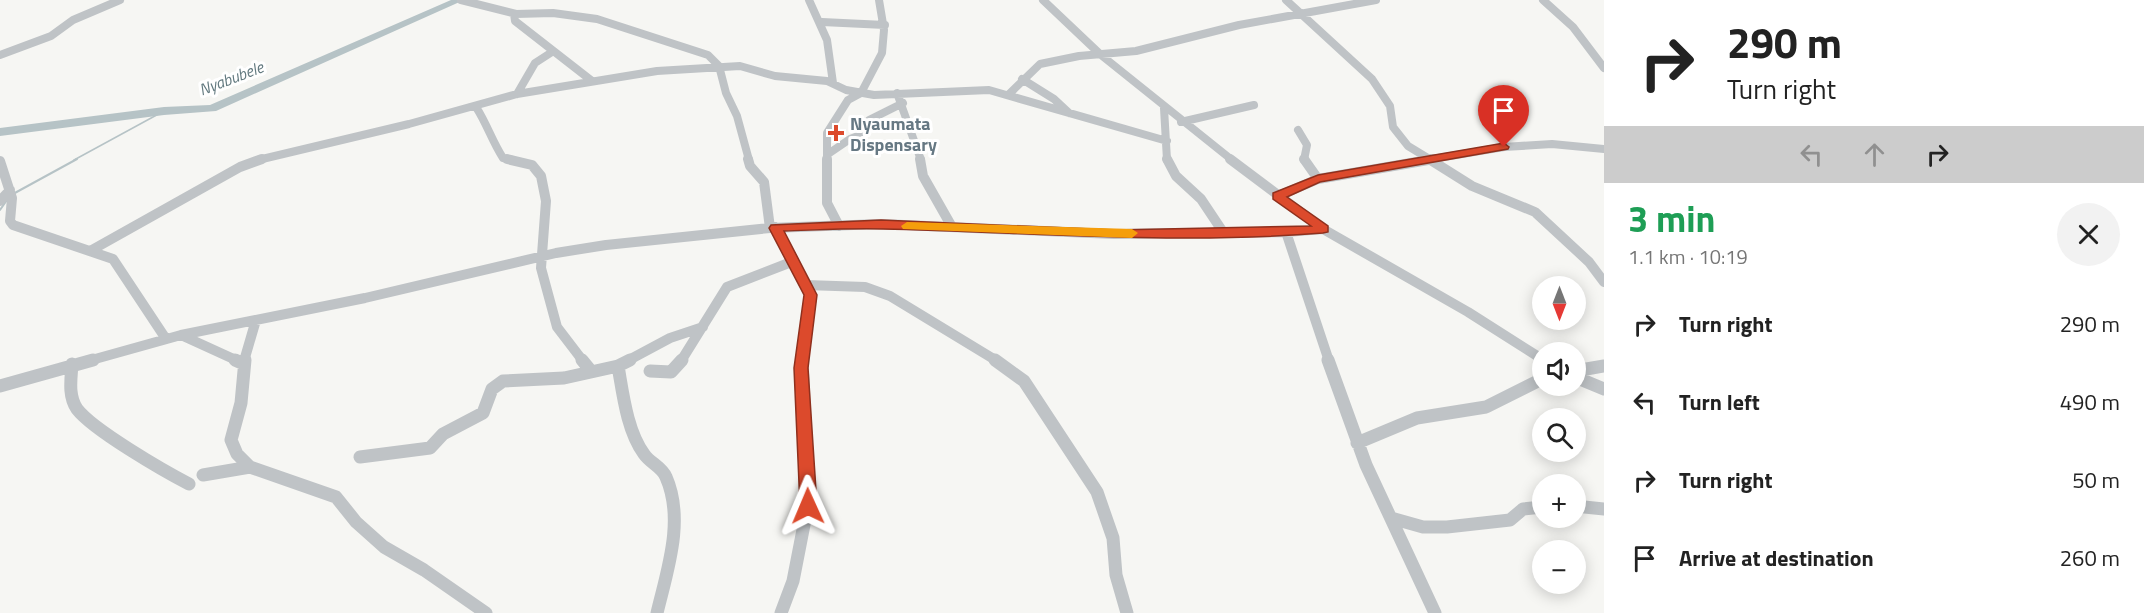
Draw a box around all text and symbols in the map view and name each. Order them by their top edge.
text: 290 m [1727,10,1842,74]
icon: right [1628,24,1706,102]
water label: Nyabubele [195,54,268,101]
text: Turn right [1727,68,1836,109]
pin [1478,85,1529,147]
icon: arrive [1487,94,1520,127]
place label: Nyaumata Dispensary [850,110,937,158]
marker: Nyaumata Dispensary [827,124,845,142]
icon: left [1795,138,1828,171]
icon: ahead [1858,138,1891,171]
icon: right [1921,138,1954,171]
text: 3 min [1628,191,1715,246]
button: close [2057,203,2120,266]
text: 1.1 km · 10:19 [1628,241,1748,272]
north arrow [1532,276,1586,330]
map controls [1532,276,1586,594]
text: Turn right [1679,307,1773,341]
text: 290 m [2060,307,2120,341]
icon: right [1628,308,1661,341]
button: sound [1532,342,1586,396]
text: Turn left [1679,385,1760,419]
text: 490 m [2060,385,2120,419]
icon: left [1628,386,1661,419]
button: search [1532,408,1586,462]
text: Turn right [1679,463,1773,497]
text: 50 m [2072,463,2120,497]
icon: right [1628,464,1661,497]
position arrow [776,474,840,538]
button: + [1532,474,1586,528]
button: − [1532,540,1586,594]
text: Arrive at destination [1679,541,1874,575]
text: 260 m [2060,541,2120,575]
icon: arrive [1628,542,1661,575]

